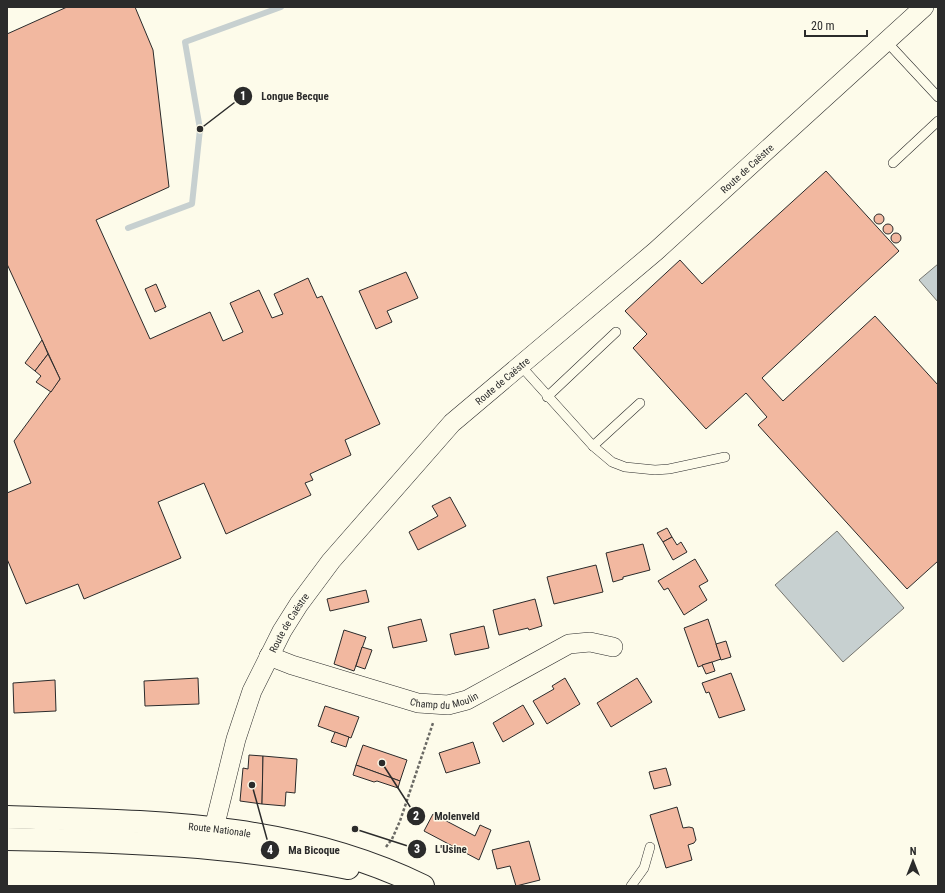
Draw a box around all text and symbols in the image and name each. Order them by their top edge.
scale bar [805,12,867,38]
text: 20 m [811,19,835,33]
callout: Longue Becque [233,85,337,108]
text: 1 [240,89,246,103]
text: Longue Becque [261,90,329,103]
street label: Route de Caëstre [719,142,776,195]
street label: Route de Caëstre [473,355,532,407]
street label: Route de Caëstre [267,591,311,654]
street label: Champ du Moulin [409,690,480,711]
callout: Molenveld [406,804,487,827]
text: 2 [413,809,419,823]
text: Molenveld [434,810,480,823]
street label: Route Nationale [188,821,252,839]
callout: Ma Bicoque [260,838,348,861]
callout: L'Usine [407,838,475,861]
north arrow [893,841,933,881]
text: 3 [414,842,420,856]
text: 4 [267,843,273,857]
text: L'Usine [435,843,467,856]
text: Ma Bicoque [288,844,340,857]
text: N [910,845,917,858]

